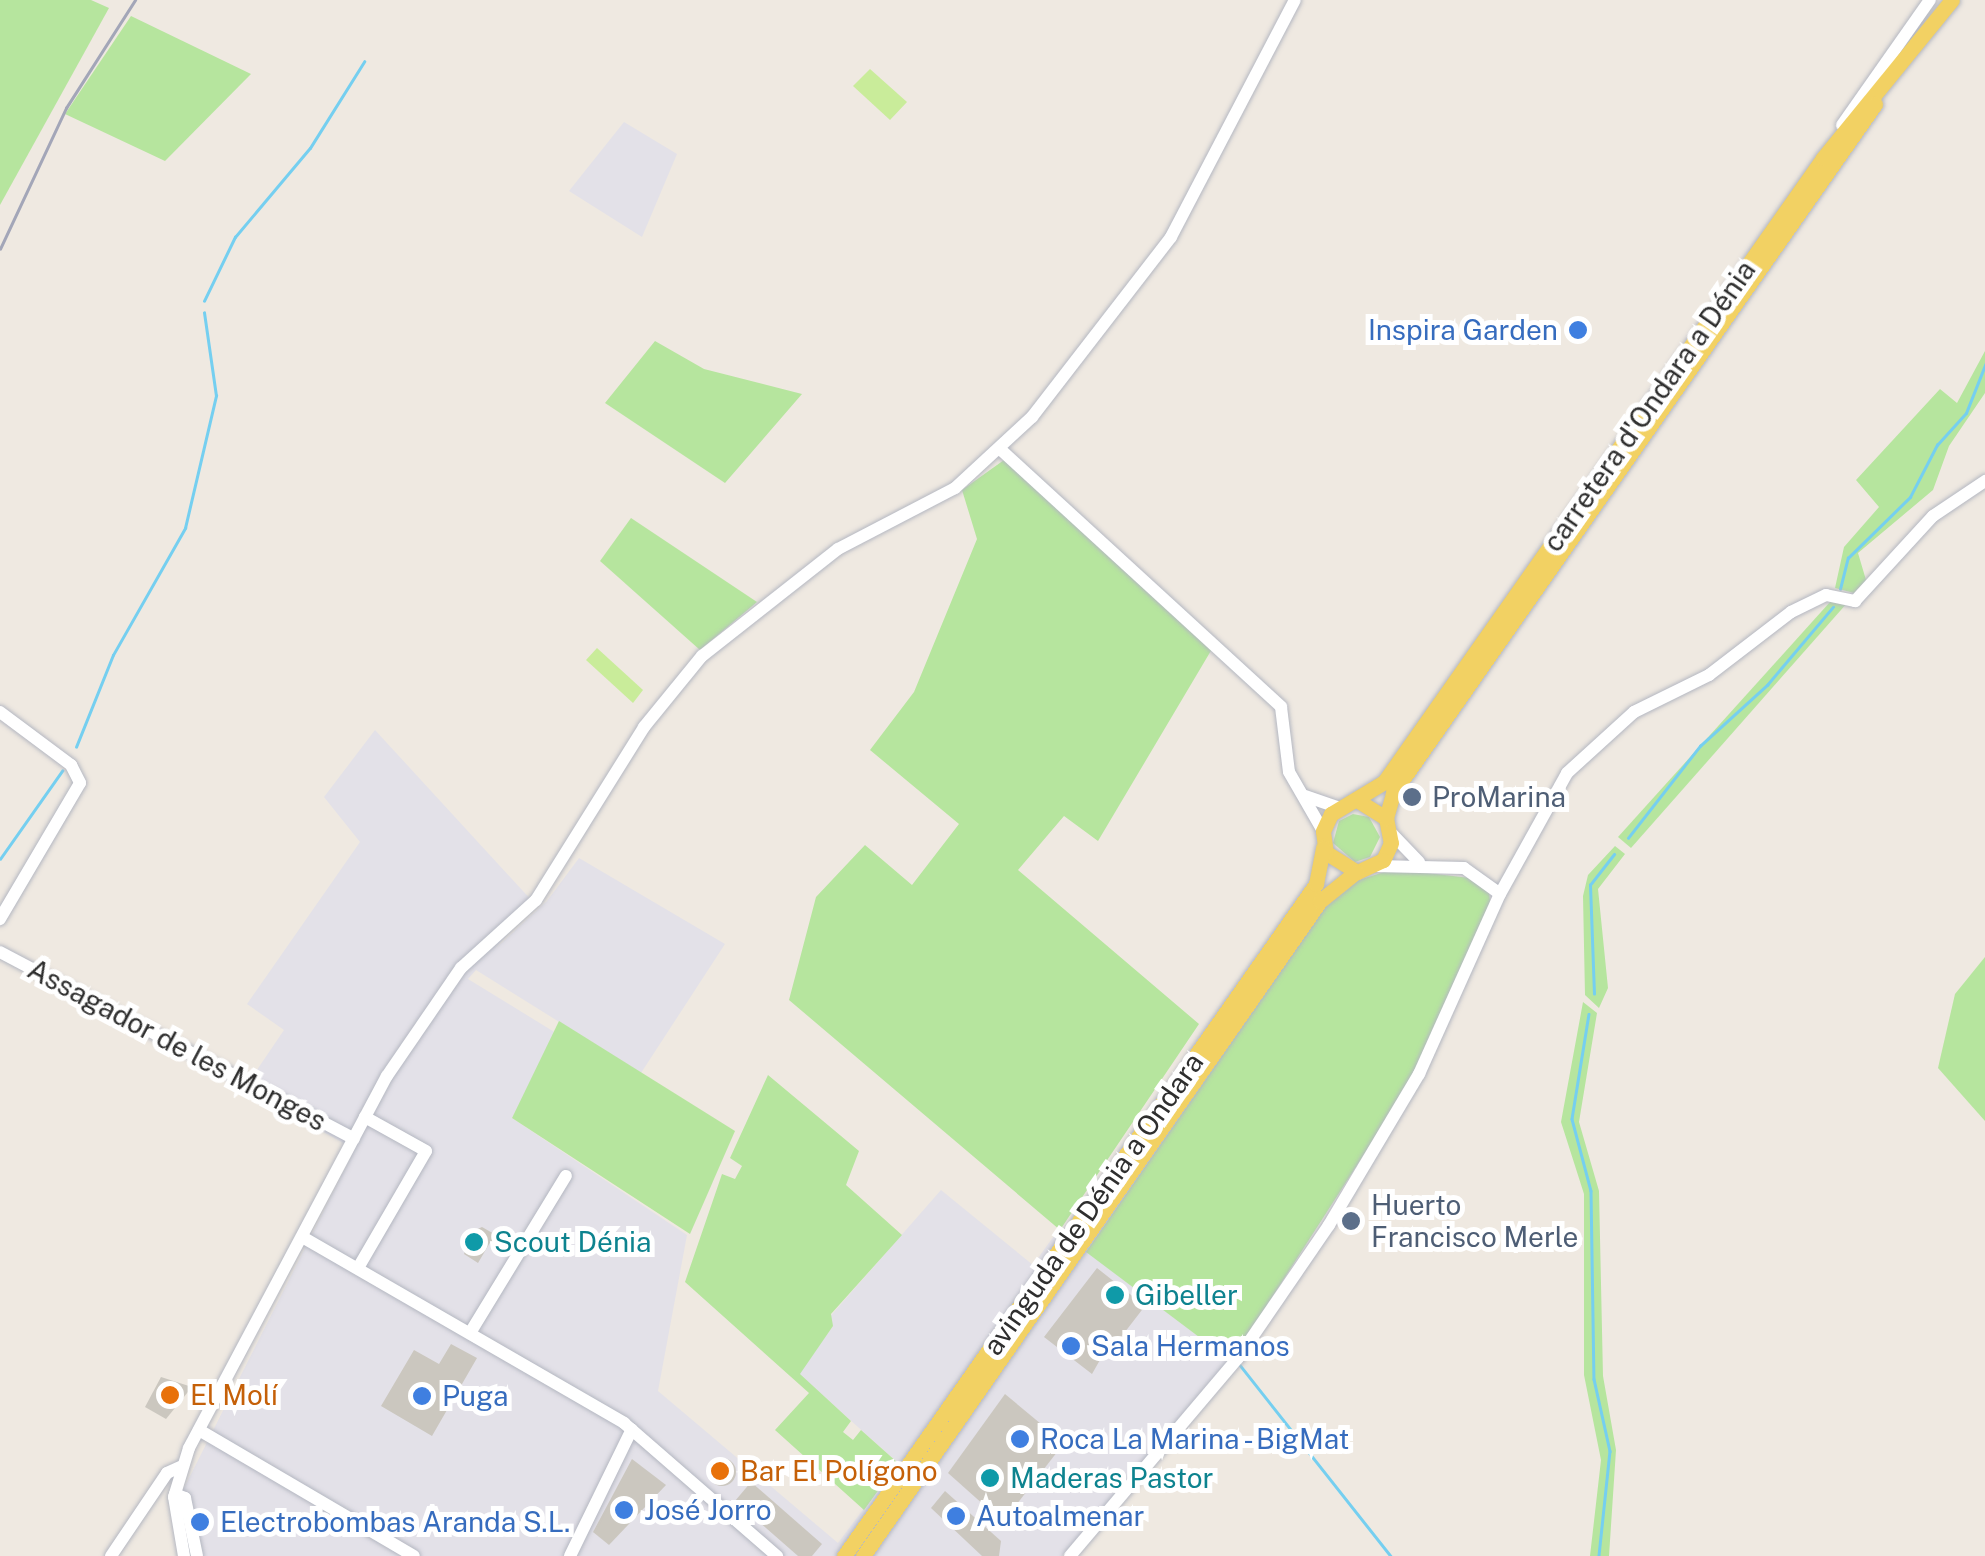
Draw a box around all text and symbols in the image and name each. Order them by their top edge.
street label: carretera d'Ondara a Dénia [1536,254,1762,558]
place label: Inspira Garden [1368,313,1558,347]
marker: Inspira Garden [1567,319,1589,341]
place label: ProMarina [1432,780,1566,814]
marker: ProMarina [1401,786,1423,808]
street label: Assagador de les Monges [22,952,332,1138]
street label: avinguda de Dénia a Ondara [976,1046,1210,1362]
place label: Huerto Francisco Merle [1371,1188,1579,1254]
marker: Huerto Francisco Merle [1340,1210,1362,1232]
place label: Scout Dénia [494,1225,651,1259]
marker: Scout Dénia [463,1231,485,1253]
place label: Gibeller [1135,1278,1238,1312]
marker: Gibeller [1104,1284,1126,1306]
place label: Sala Hermanos [1091,1329,1290,1363]
marker: Sala Hermanos [1060,1335,1082,1357]
place label: El Molí [190,1378,278,1412]
place label: Puga [442,1379,508,1413]
marker: El Molí [159,1384,181,1406]
marker: Puga [411,1385,433,1407]
place label: Roca La Marina - BigMat [1040,1422,1357,1456]
marker: Roca La Marina - BigMat [1009,1428,1031,1450]
place label: Bar El Polígono [740,1454,938,1488]
marker: Bar El Polígono [709,1460,731,1482]
place label: Maderas Pastor [1010,1461,1214,1495]
marker: Maderas Pastor [979,1467,1001,1489]
place label: José Jorro [644,1493,772,1527]
marker: José Jorro [613,1499,635,1521]
place label: Autoalmenar [976,1499,1145,1533]
place label: Electrobombas Aranda S.L. [220,1505,570,1539]
marker: Autoalmenar [945,1505,967,1527]
marker: Electrobombas Aranda S.L. [189,1511,211,1533]

